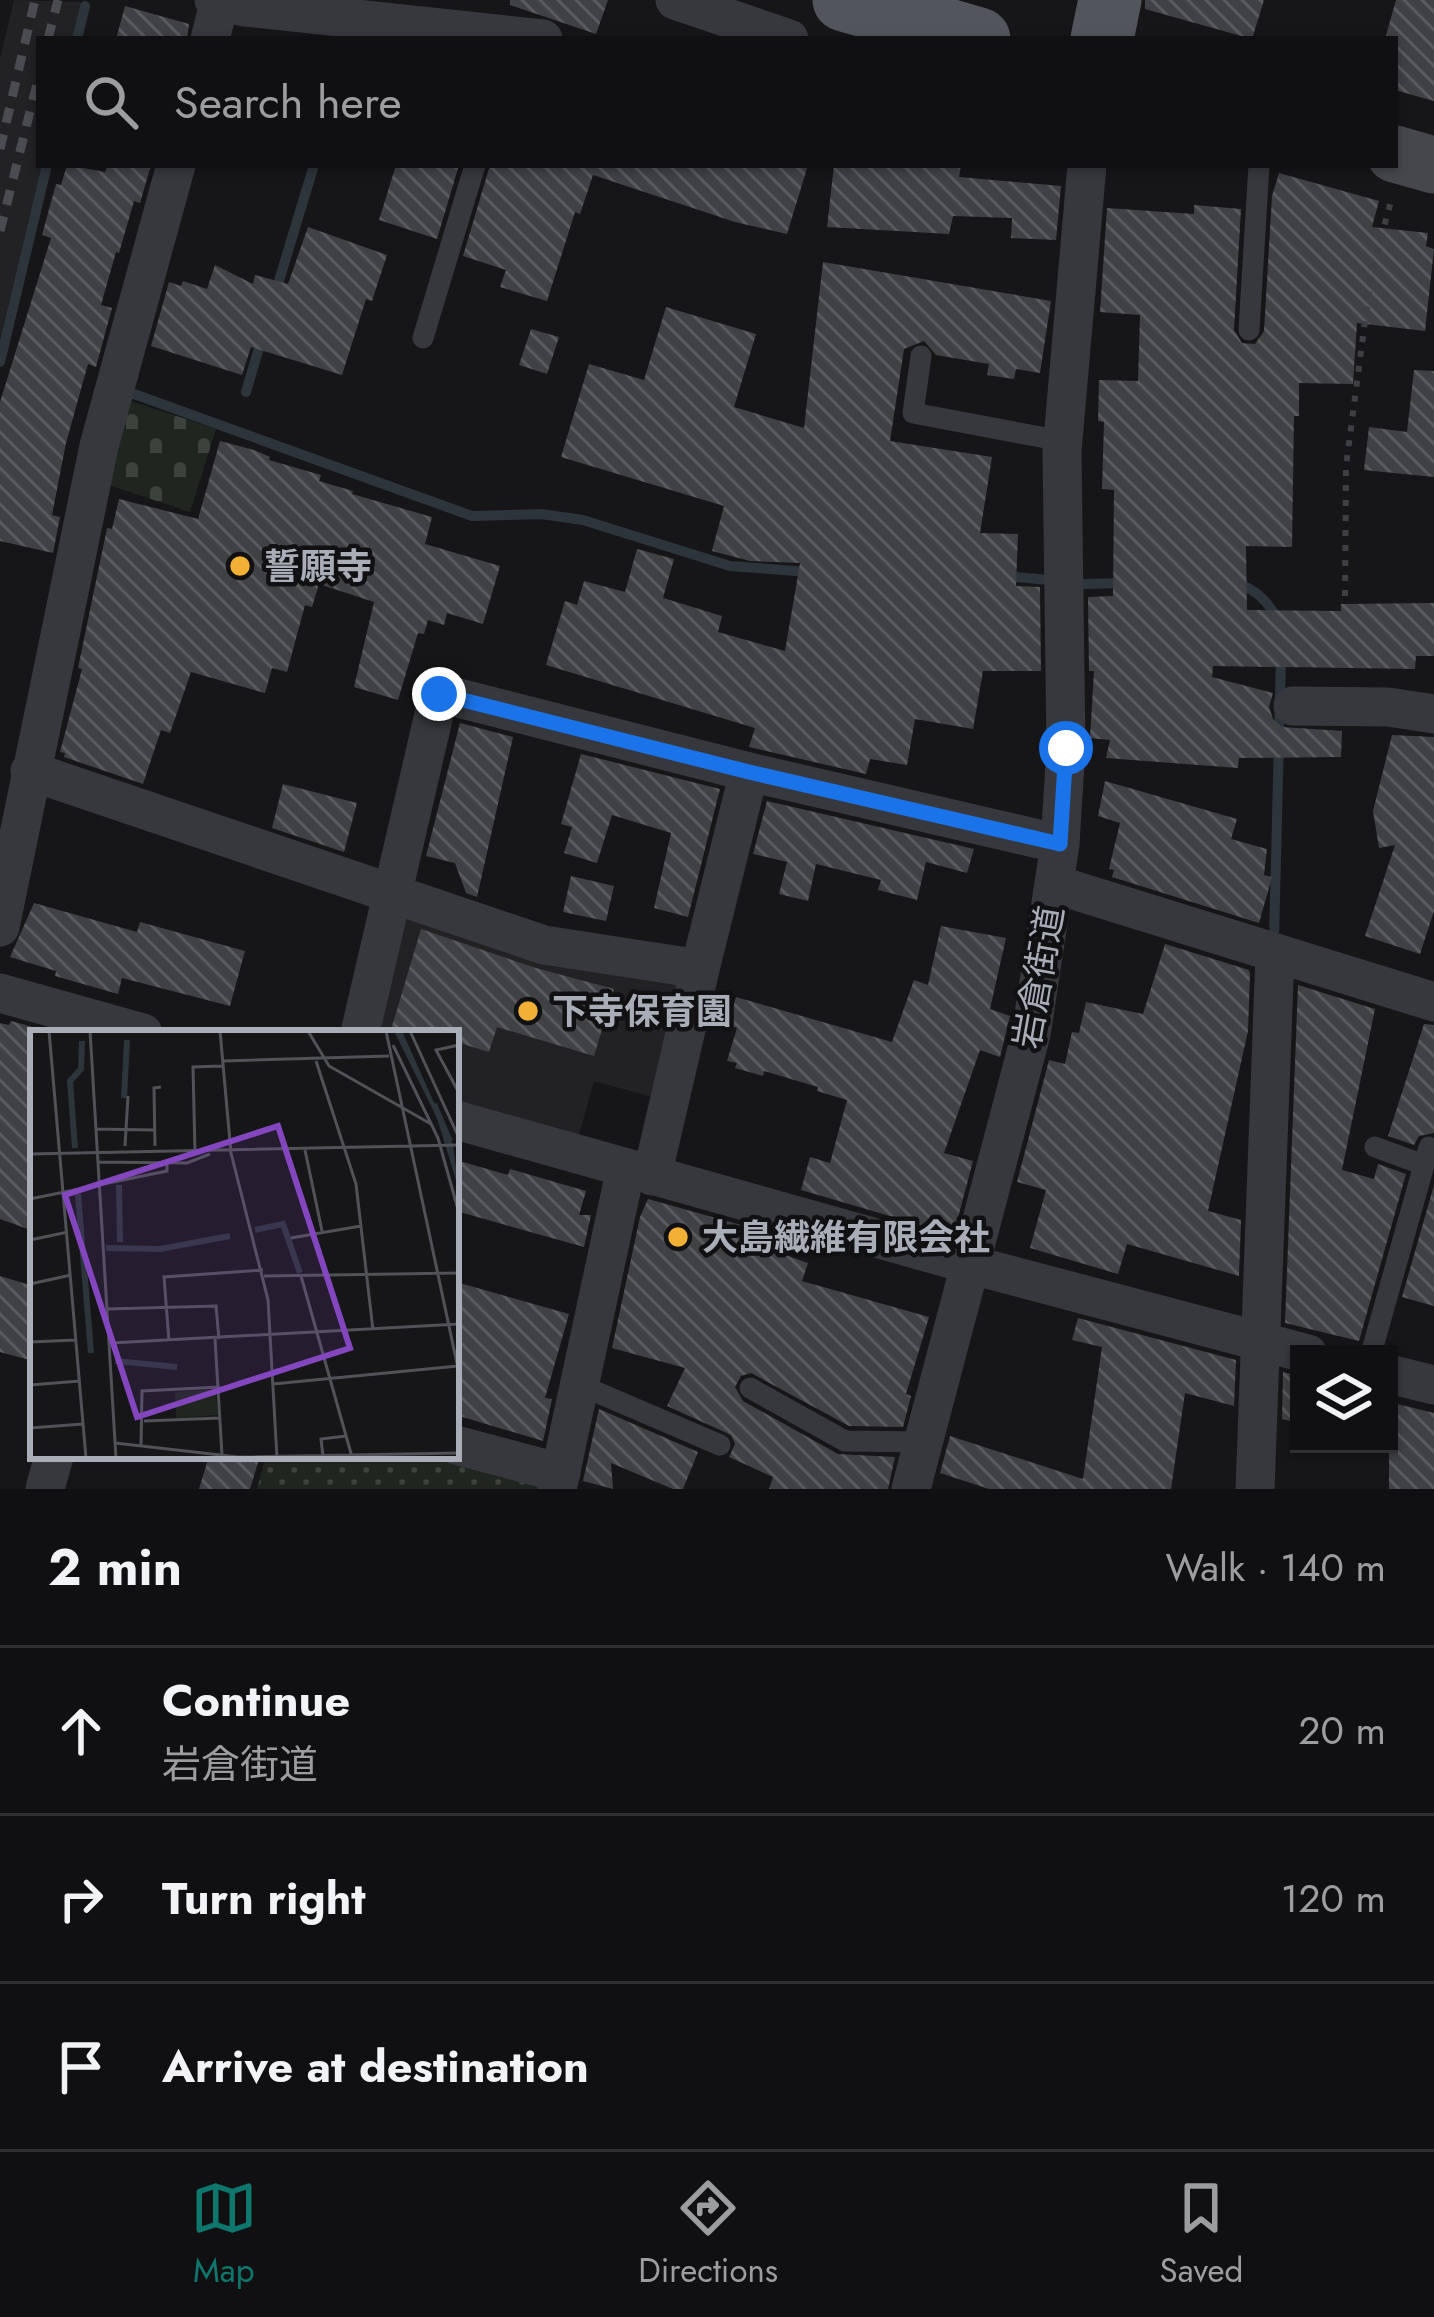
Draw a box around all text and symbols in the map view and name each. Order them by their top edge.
search box [36,36,1398,168]
icon: search [78,69,144,135]
text: Search here [174,70,402,135]
place label: 誓願寺 [264,540,372,592]
marker: 誓願寺 [227,553,253,579]
route end [412,667,466,721]
route start [1039,721,1093,775]
street label: 岩倉街道 [1000,902,1076,1052]
place label: 下寺保育園 [552,985,732,1037]
marker: 下寺保育園 [515,998,541,1024]
inset map [30,1030,459,1459]
place label: 大島繊維有限会社 [702,1211,990,1263]
marker: 大島繊維有限会社 [665,1224,691,1250]
map controls [1290,1345,1398,1453]
button: layers [1290,1345,1398,1453]
text: 2 min [48,1530,182,1604]
text: Walk · 140 m [1165,1539,1386,1596]
text: Continue [162,1668,350,1733]
icon: ahead [48,1698,114,1764]
text: 20 m [1298,1702,1386,1759]
text: 岩倉街道 [162,1736,318,1793]
icon: right [48,1866,114,1932]
text: Turn right [162,1866,366,1931]
text: 120 m [1281,1870,1386,1927]
icon: arrive [48,2034,114,2100]
text: Arrive at destination [162,2034,589,2099]
tab: Map [191,2175,257,2294]
tab: Directions [638,2175,778,2294]
tab: Saved [1160,2175,1243,2294]

